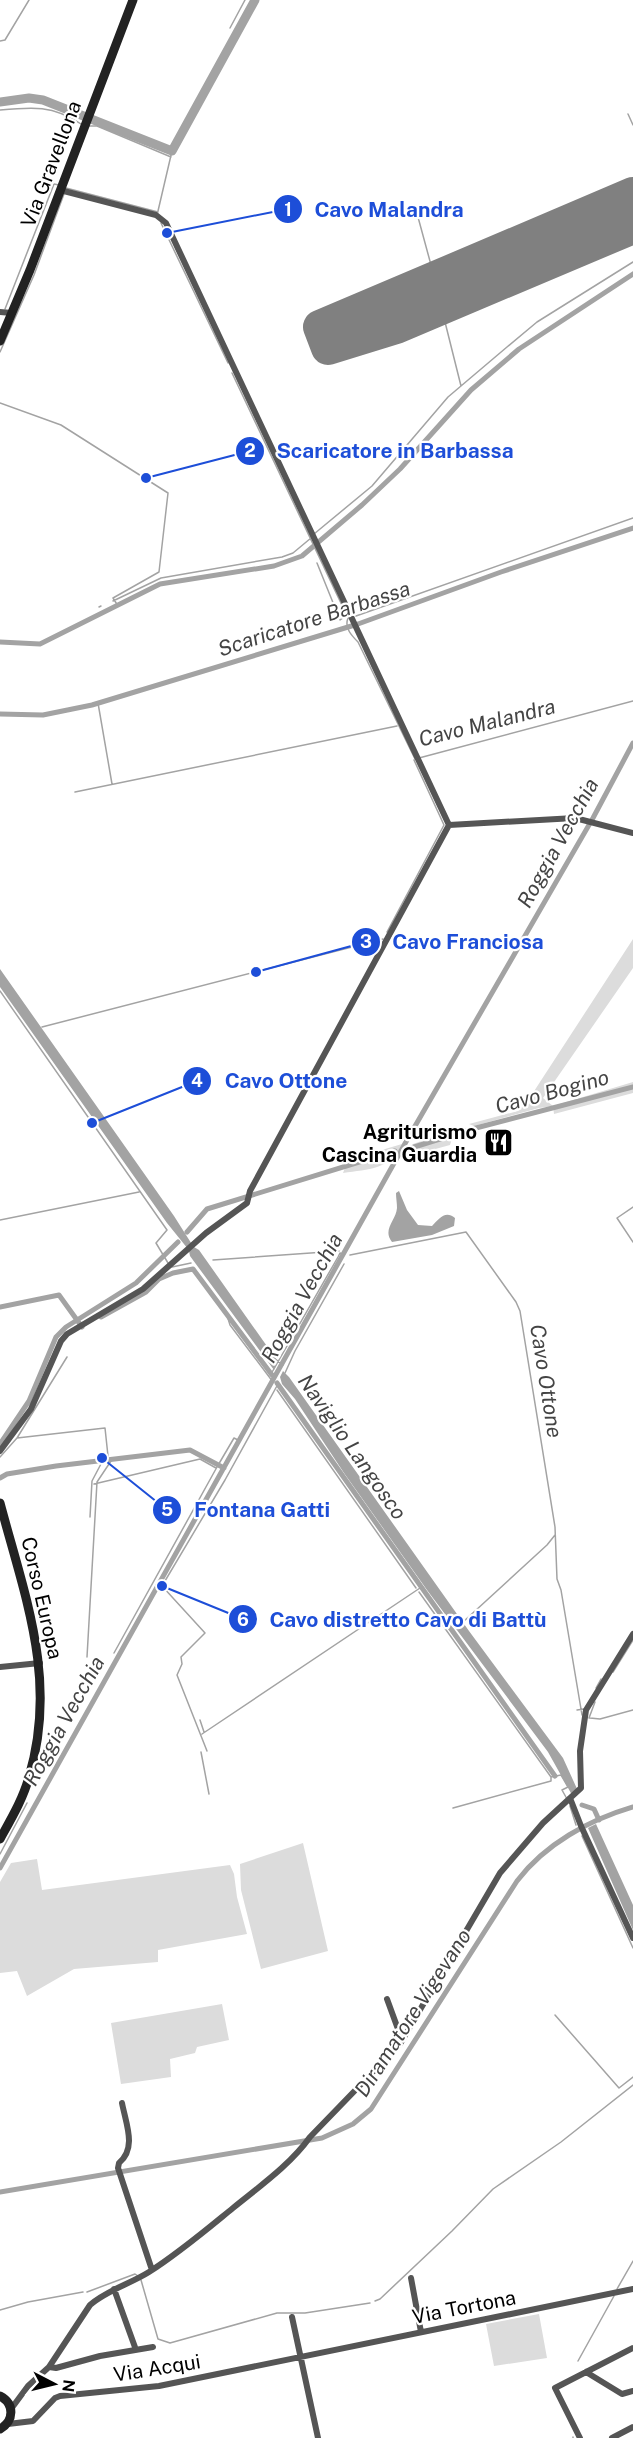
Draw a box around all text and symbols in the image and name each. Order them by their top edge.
street label: Via Gravellona [16,97,86,231]
callout: Cavo Malandra [273,190,476,229]
text: Cavo Malandra [314,197,464,222]
text: 1 [284,199,292,220]
callout: Scaricatore in Barbassa [235,431,526,470]
text: Scaricatore in Barbassa [276,438,514,463]
text: 2 [244,440,256,461]
water label: Scaricatore Barbassa [214,576,413,661]
water label: Cavo Malandra [416,693,558,752]
water label: Roggia Vecchia [512,774,603,912]
callout: Cavo Franciosa [351,922,556,961]
text: Cavo Franciosa [392,929,544,954]
text: 3 [360,931,372,952]
callout: Cavo Ottone [182,1061,359,1100]
water label: Cavo Bogino [492,1064,611,1119]
text: Cavo Ottone [225,1068,347,1093]
text: 4 [191,1070,203,1091]
place label: Agriturismo Cascina Guardia [322,1120,477,1167]
restaurant icon: Agriturismo Cascina Guardia [482,1127,514,1159]
water label: Roggia Vecchia [256,1229,347,1367]
water label: Cavo Ottone [525,1322,568,1439]
water label: Naviglio Langosco [293,1369,412,1524]
callout: Fontana Gatti [152,1491,342,1530]
text: Fontana Gatti [194,1497,330,1522]
text: 5 [161,1499,173,1520]
street label: Corso Europa [16,1535,68,1661]
callout: Cavo distretto Cavo di Battù [228,1600,559,1639]
text: Cavo distretto Cavo di Battù [269,1607,547,1632]
text: 6 [237,1609,249,1630]
water label: Roggia Vecchia [18,1652,109,1790]
water label: Diramatore Vigevano [349,1924,476,2101]
street label: Via Tortona [410,2285,518,2329]
street label: Via Acqui [112,2349,202,2387]
north arrow [24,2354,84,2414]
text: N [58,2378,79,2393]

